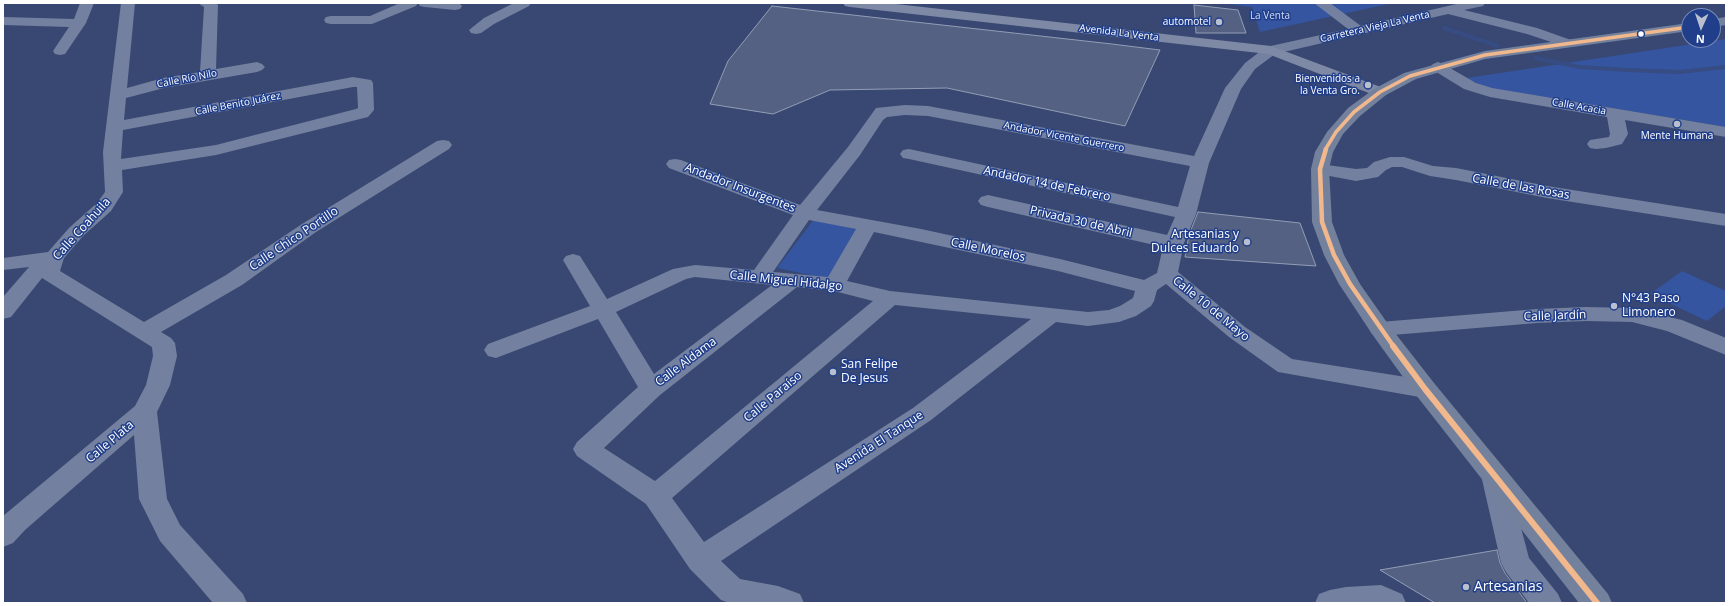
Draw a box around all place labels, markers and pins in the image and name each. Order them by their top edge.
place label: automotel [1163,16,1211,28]
marker: automotel [1214,17,1224,27]
unlabelled marker [1636,29,1646,39]
place label: Bienvenidos a la Venta Gro. [1295,73,1360,96]
marker: Bienvenidos a la Venta Gro. [1363,80,1373,90]
marker: Mente Humana [1672,119,1682,129]
place label: Mente Humana [1641,130,1713,142]
place label: Artesanias y Dulces Eduardo [1151,228,1239,256]
marker: Artesanias y Dulces Eduardo [1242,237,1252,247]
place label: N°43 Paso Limonero [1622,292,1680,320]
marker: N°43 Paso Limonero [1609,301,1619,311]
place label: San Felipe De Jesus [841,358,898,386]
marker: San Felipe De Jesus [828,367,838,377]
place label: Artesanias [1474,579,1542,595]
marker: Artesanias [1461,582,1471,592]

